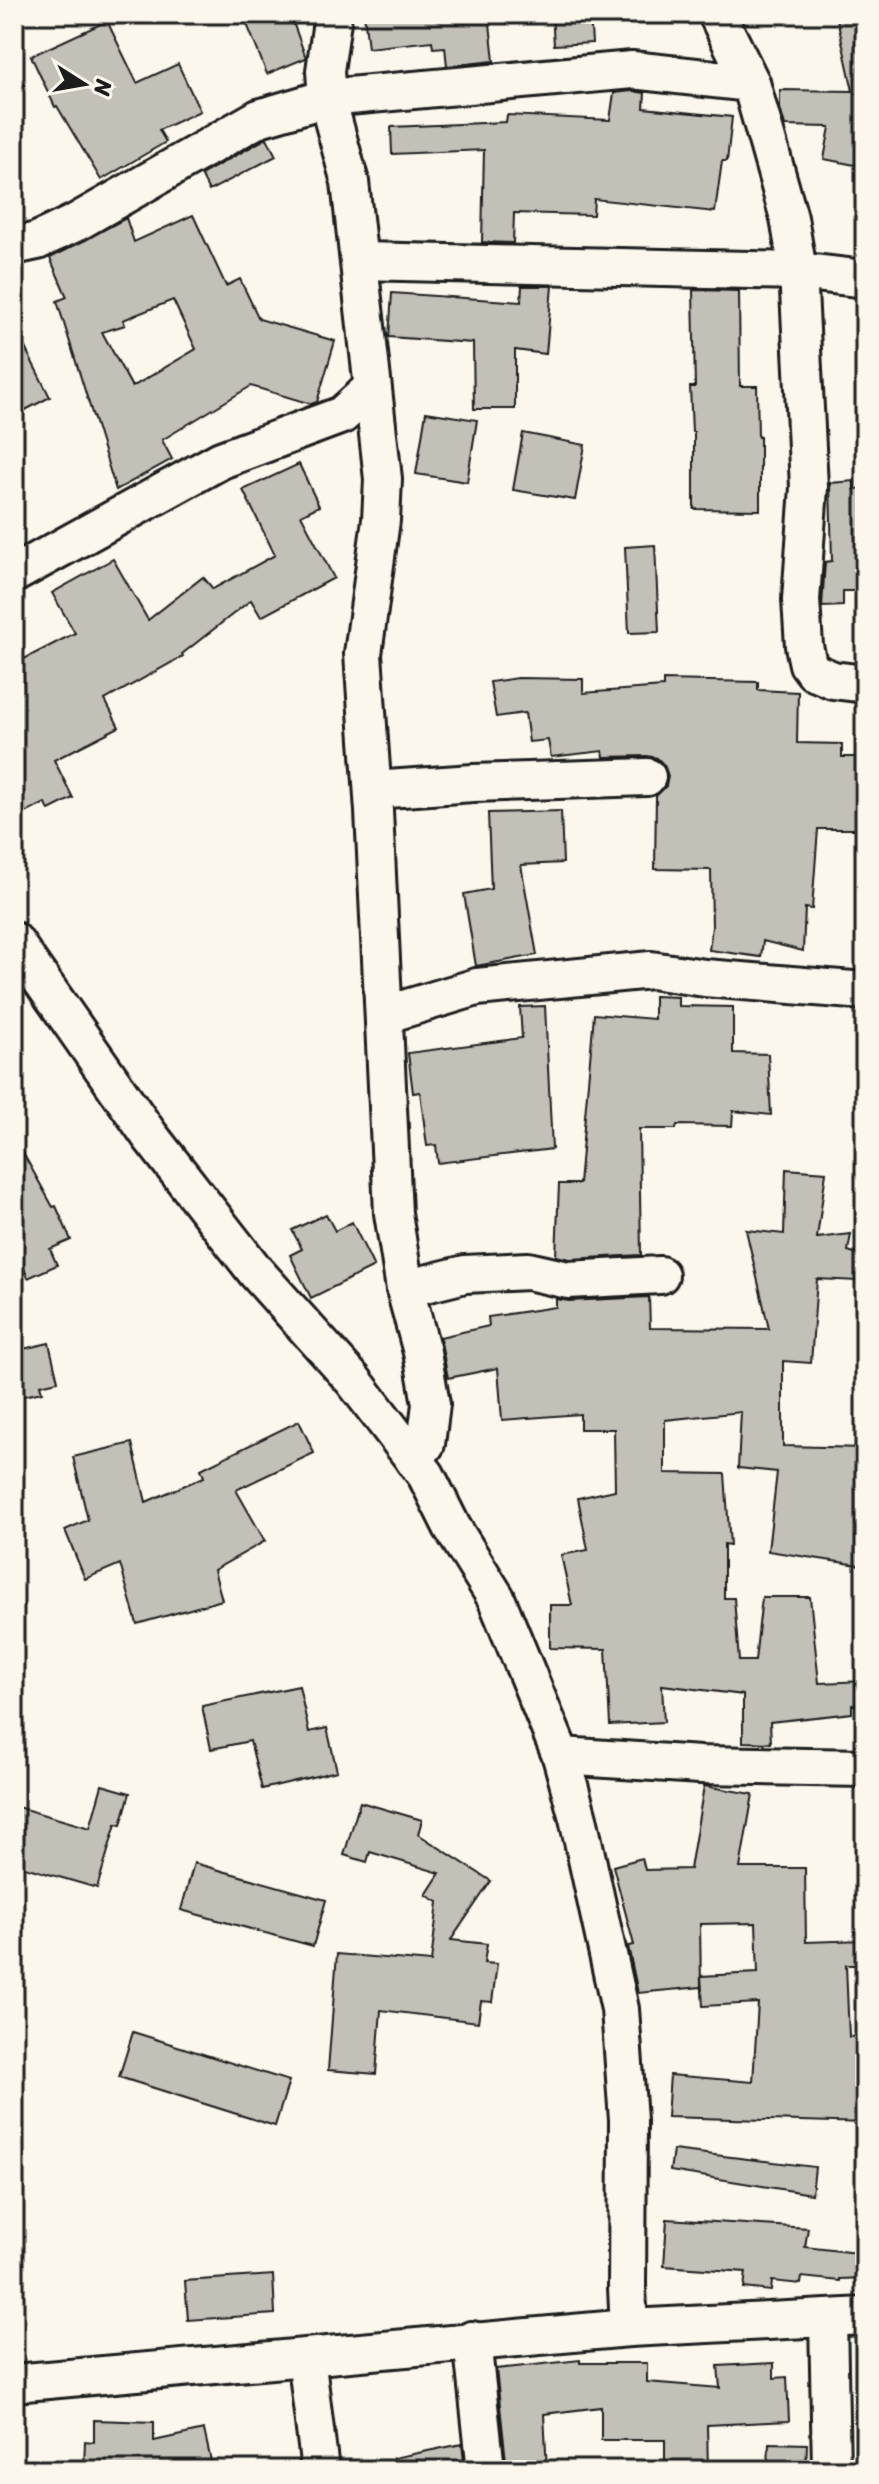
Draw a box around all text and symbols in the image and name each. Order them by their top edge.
north arrow [44,44,124,124]
text: N [82,76,124,100]

